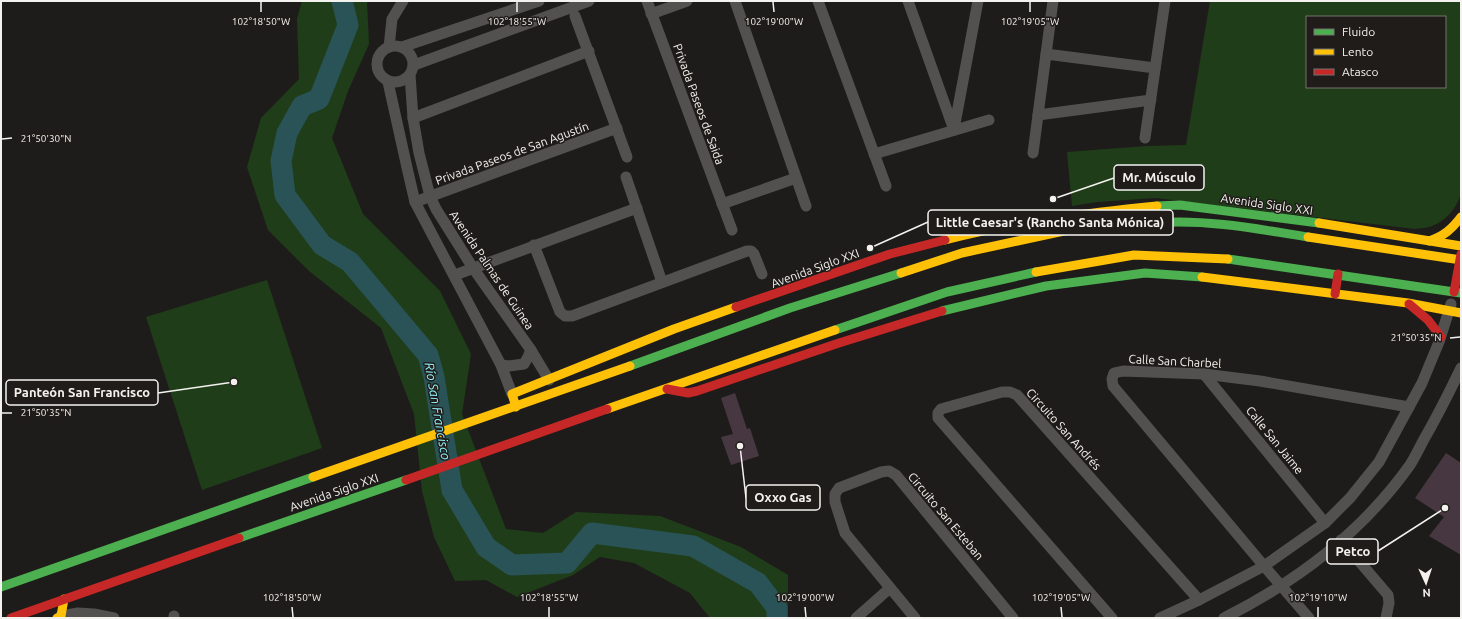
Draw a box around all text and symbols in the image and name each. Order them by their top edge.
text: 102°18'50"W [232,16,290,27]
text: 102°18'55"W [488,16,546,27]
text: 102°19'00"W [745,16,803,27]
text: 102°19'05"W [1001,16,1059,27]
legend [1306,16,1446,88]
text: Fluido [1342,25,1375,38]
street label: Privada Paseos de Saida [671,42,727,166]
text: Lento [1342,45,1373,58]
text: Atasco [1342,65,1378,78]
street label: Privada Paseos de San Agustín [434,119,590,187]
text: 21°50'30"N [21,133,71,144]
callout: Mr. Músculo [1114,165,1204,190]
text: Mr. Músculo [1122,170,1196,184]
street label: Avenida Siglo XXI [1220,191,1314,217]
street label: Avenida Palmas de Guinea [447,208,537,332]
callout: Little Caesar's (Rancho Santa Mónica) [928,210,1173,235]
text: Little Caesar's (Rancho Santa Mónica) [936,215,1164,230]
street label: Avenida Siglo XXI [769,246,861,290]
text: 21°50'35"N [1391,332,1441,343]
street label: Calle San Charbel [1128,352,1222,370]
water label: Río San Francisco [423,361,453,461]
callout: Panteón San Francisco [6,380,158,405]
text: Panteón San Francisco [14,385,150,399]
street label: Circuito San Andrés [1024,386,1104,472]
street label: Calle San Jaime [1244,404,1306,476]
text: 21°50'35"N [21,407,71,418]
street label: Circuito San Esteban [906,470,986,562]
street label: Avenida Siglo XXI [288,471,380,513]
callout: Oxxo Gas [746,485,820,510]
text: Oxxo Gas [754,490,812,504]
callout: Petco [1327,539,1378,564]
text: Petco [1336,544,1371,558]
north arrow [1406,563,1446,603]
text: N [1422,587,1431,599]
text: 102°18'50"W [263,592,321,603]
text: 102°18'55"W [520,592,578,603]
text: 102°19'00"W [776,592,834,603]
text: 102°19'05"W [1032,592,1090,603]
text: 102°19'10"W [1289,592,1347,603]

